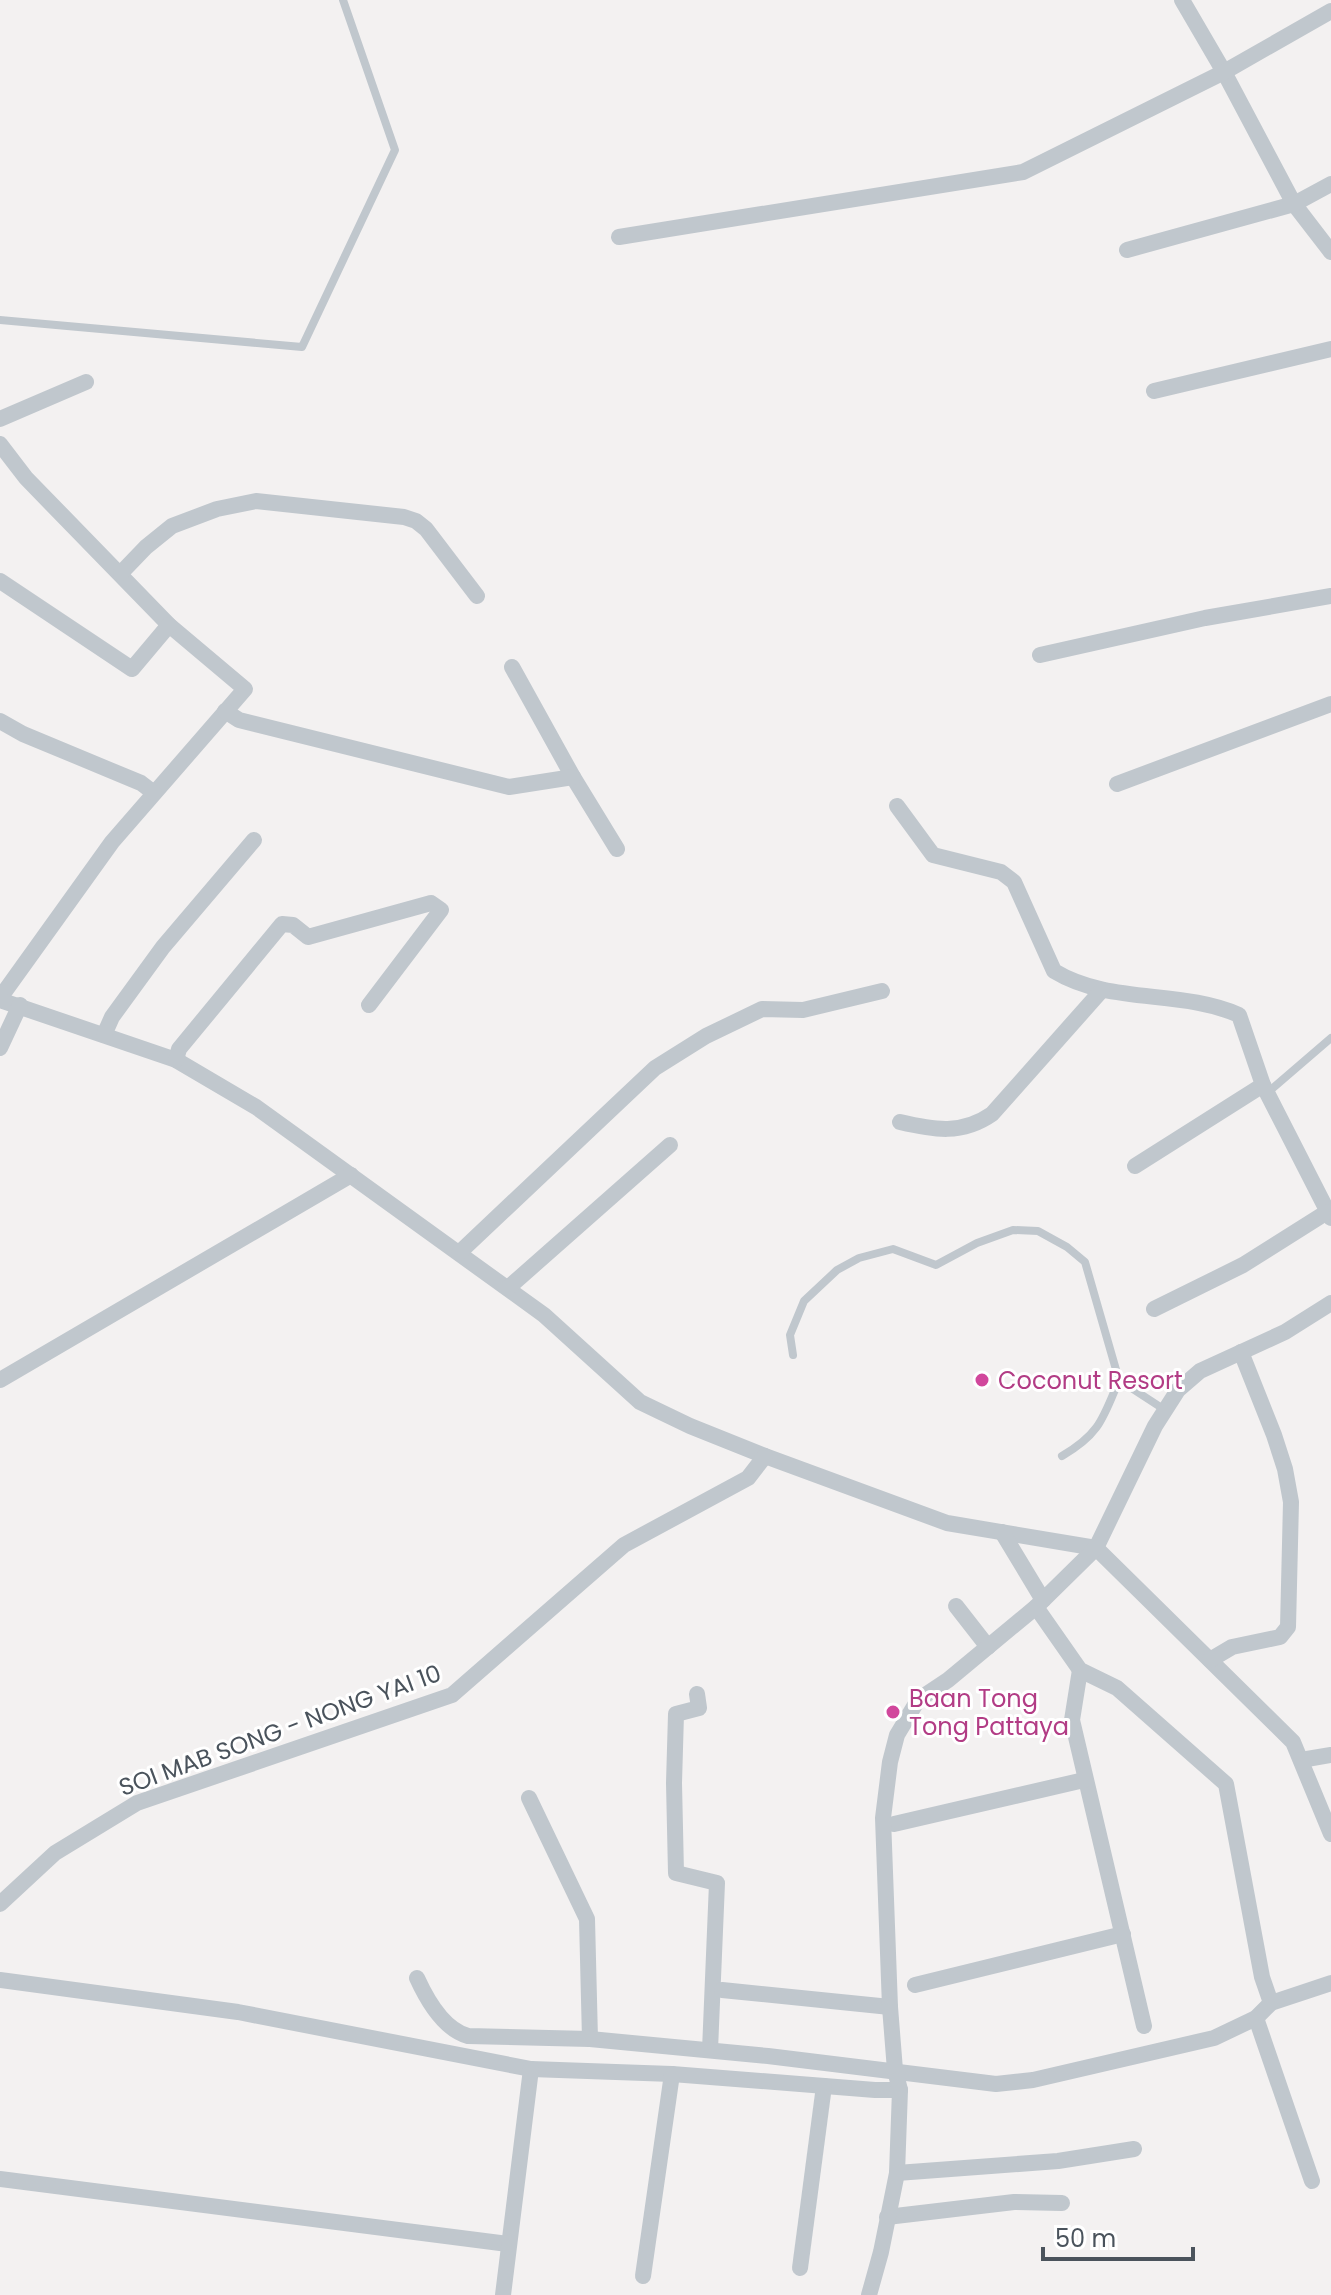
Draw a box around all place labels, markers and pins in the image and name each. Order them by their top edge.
place label: Coconut Resort [998,1364,1183,1397]
marker: Coconut Resort [973,1371,991,1389]
place label: Baan Tong Tong Pattaya [909,1682,1069,1743]
marker: Baan Tong Tong Pattaya [884,1703,902,1721]

